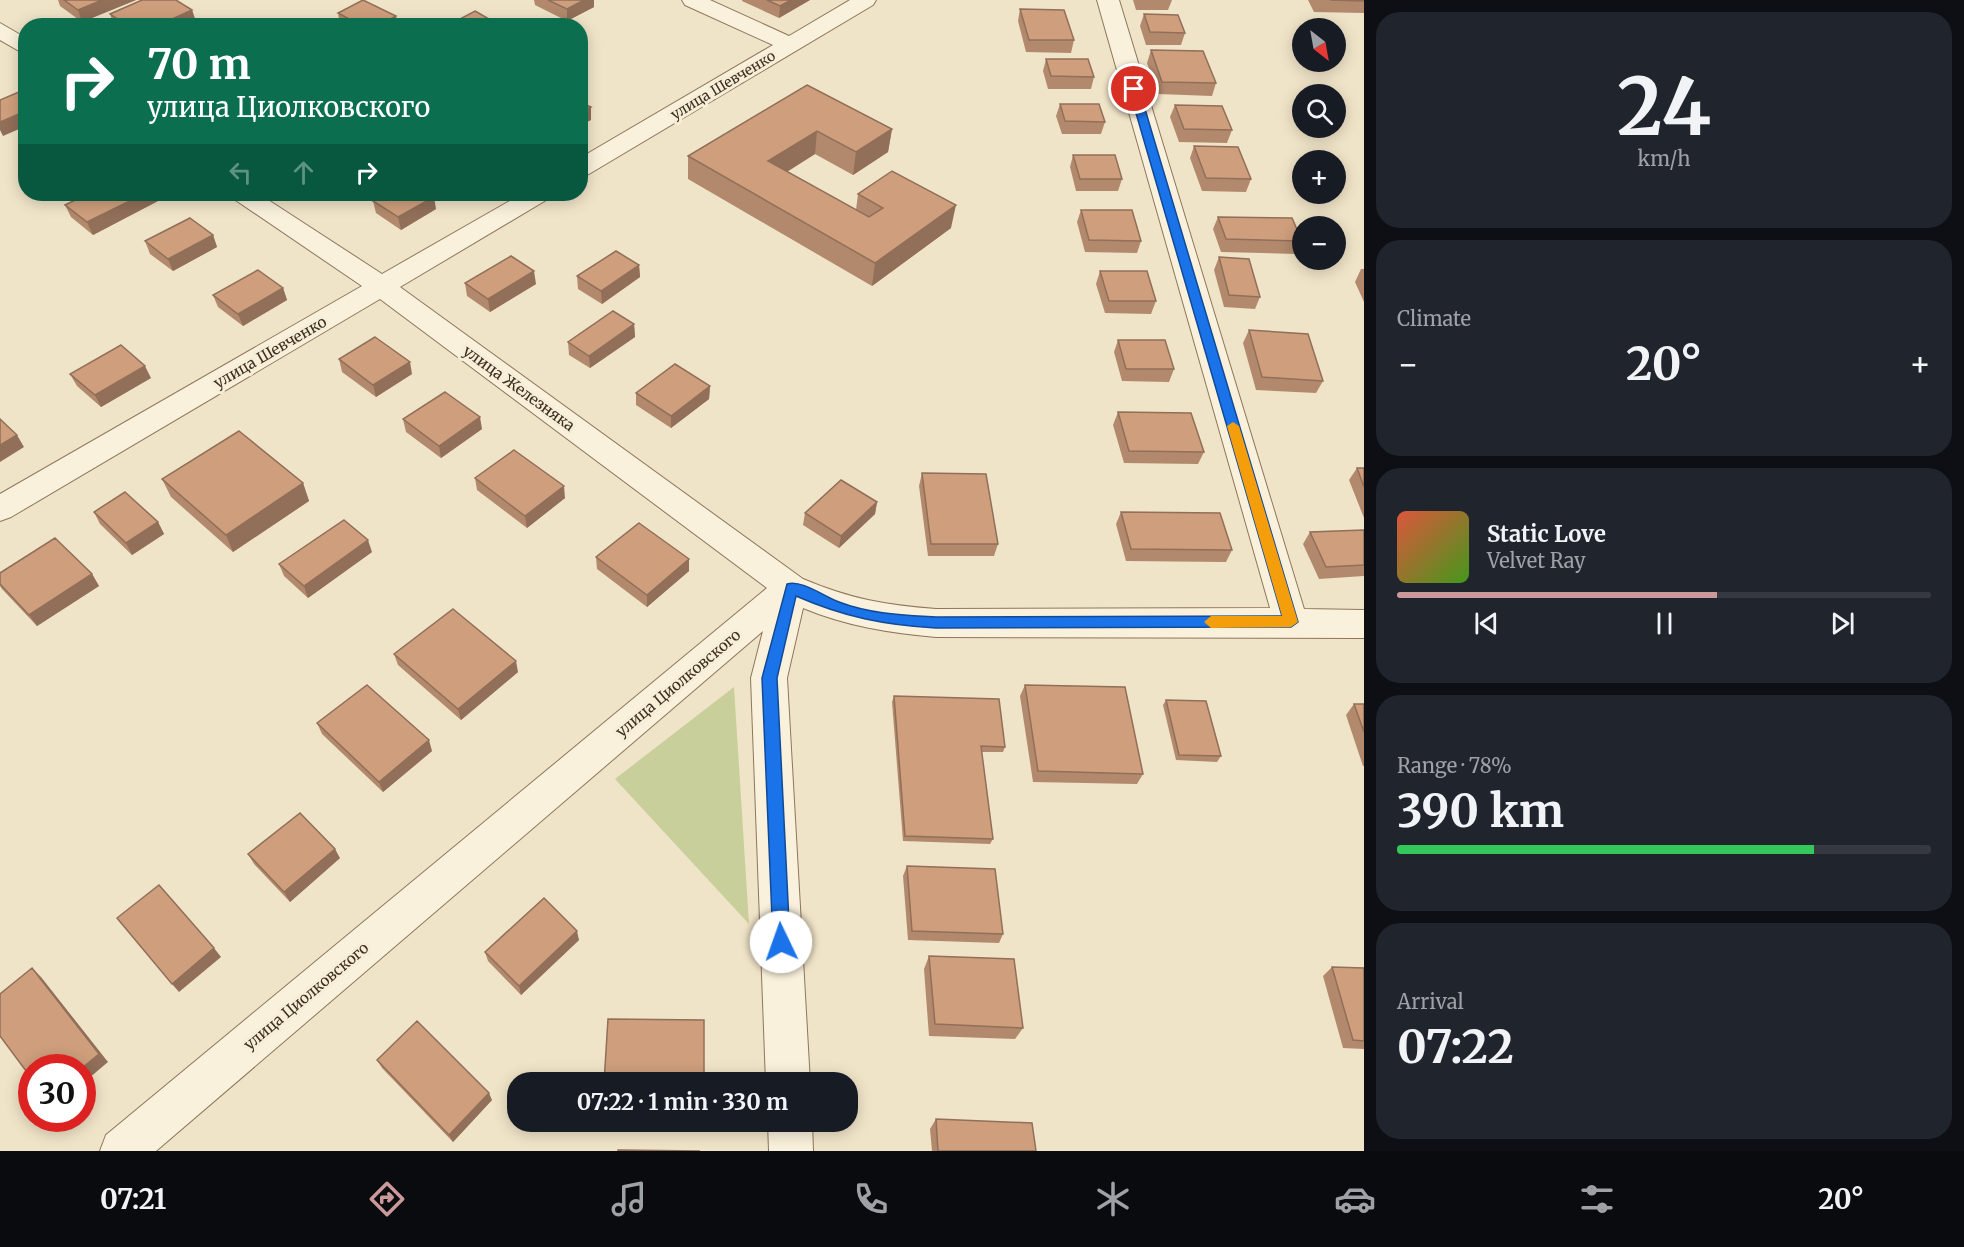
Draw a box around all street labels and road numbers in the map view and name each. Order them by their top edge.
street label: улица Шевченко [667,47,779,123]
street label: улица Шевченко [210,312,330,392]
street label: улица Железняка [459,341,579,435]
street label: улица Циолковского [612,625,745,741]
street label: улица Циолковского [240,938,373,1054]

